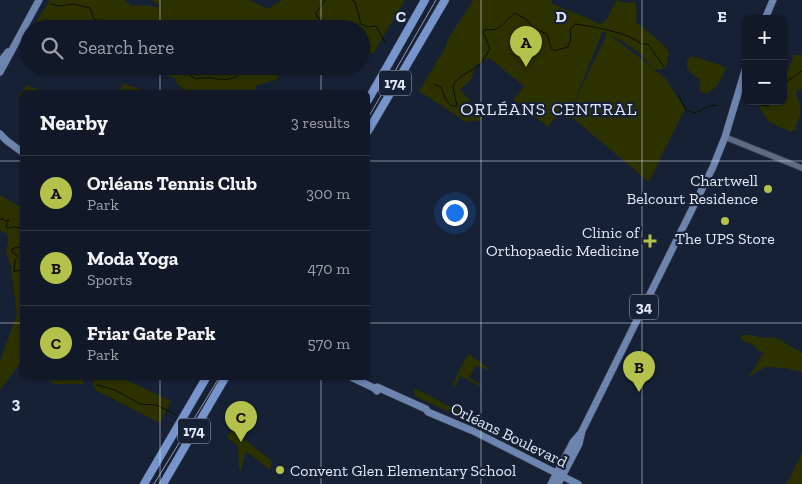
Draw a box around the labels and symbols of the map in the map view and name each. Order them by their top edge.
text: C [396,7,406,26]
text: D [555,7,567,26]
text: E [717,7,727,26]
pin: A [510,26,542,67]
road number: 174 [379,70,411,96]
district label: ORLÉANS CENTRAL [460,98,638,120]
place label: Chartwell Belcourt Residence [627,171,758,208]
marker: Chartwell Belcourt Residence [762,183,774,195]
your location [442,200,468,226]
marker: The UPS Store [719,215,731,227]
place label: Clinic of Orthopaedic Medicine [486,223,641,260]
place label: The UPS Store [675,229,775,248]
marker: Clinic of Orthopaedic Medicine [643,234,657,248]
road number: 34 [630,294,658,320]
pin: B [623,351,655,392]
text: 3 [12,394,21,413]
street label: Orléans Boulevard [448,399,571,472]
pin: C [225,401,257,442]
road number: 174 [178,418,210,444]
place label: Convent Glen Elementary School [290,461,516,480]
marker: Convent Glen Elementary School [274,464,286,476]

